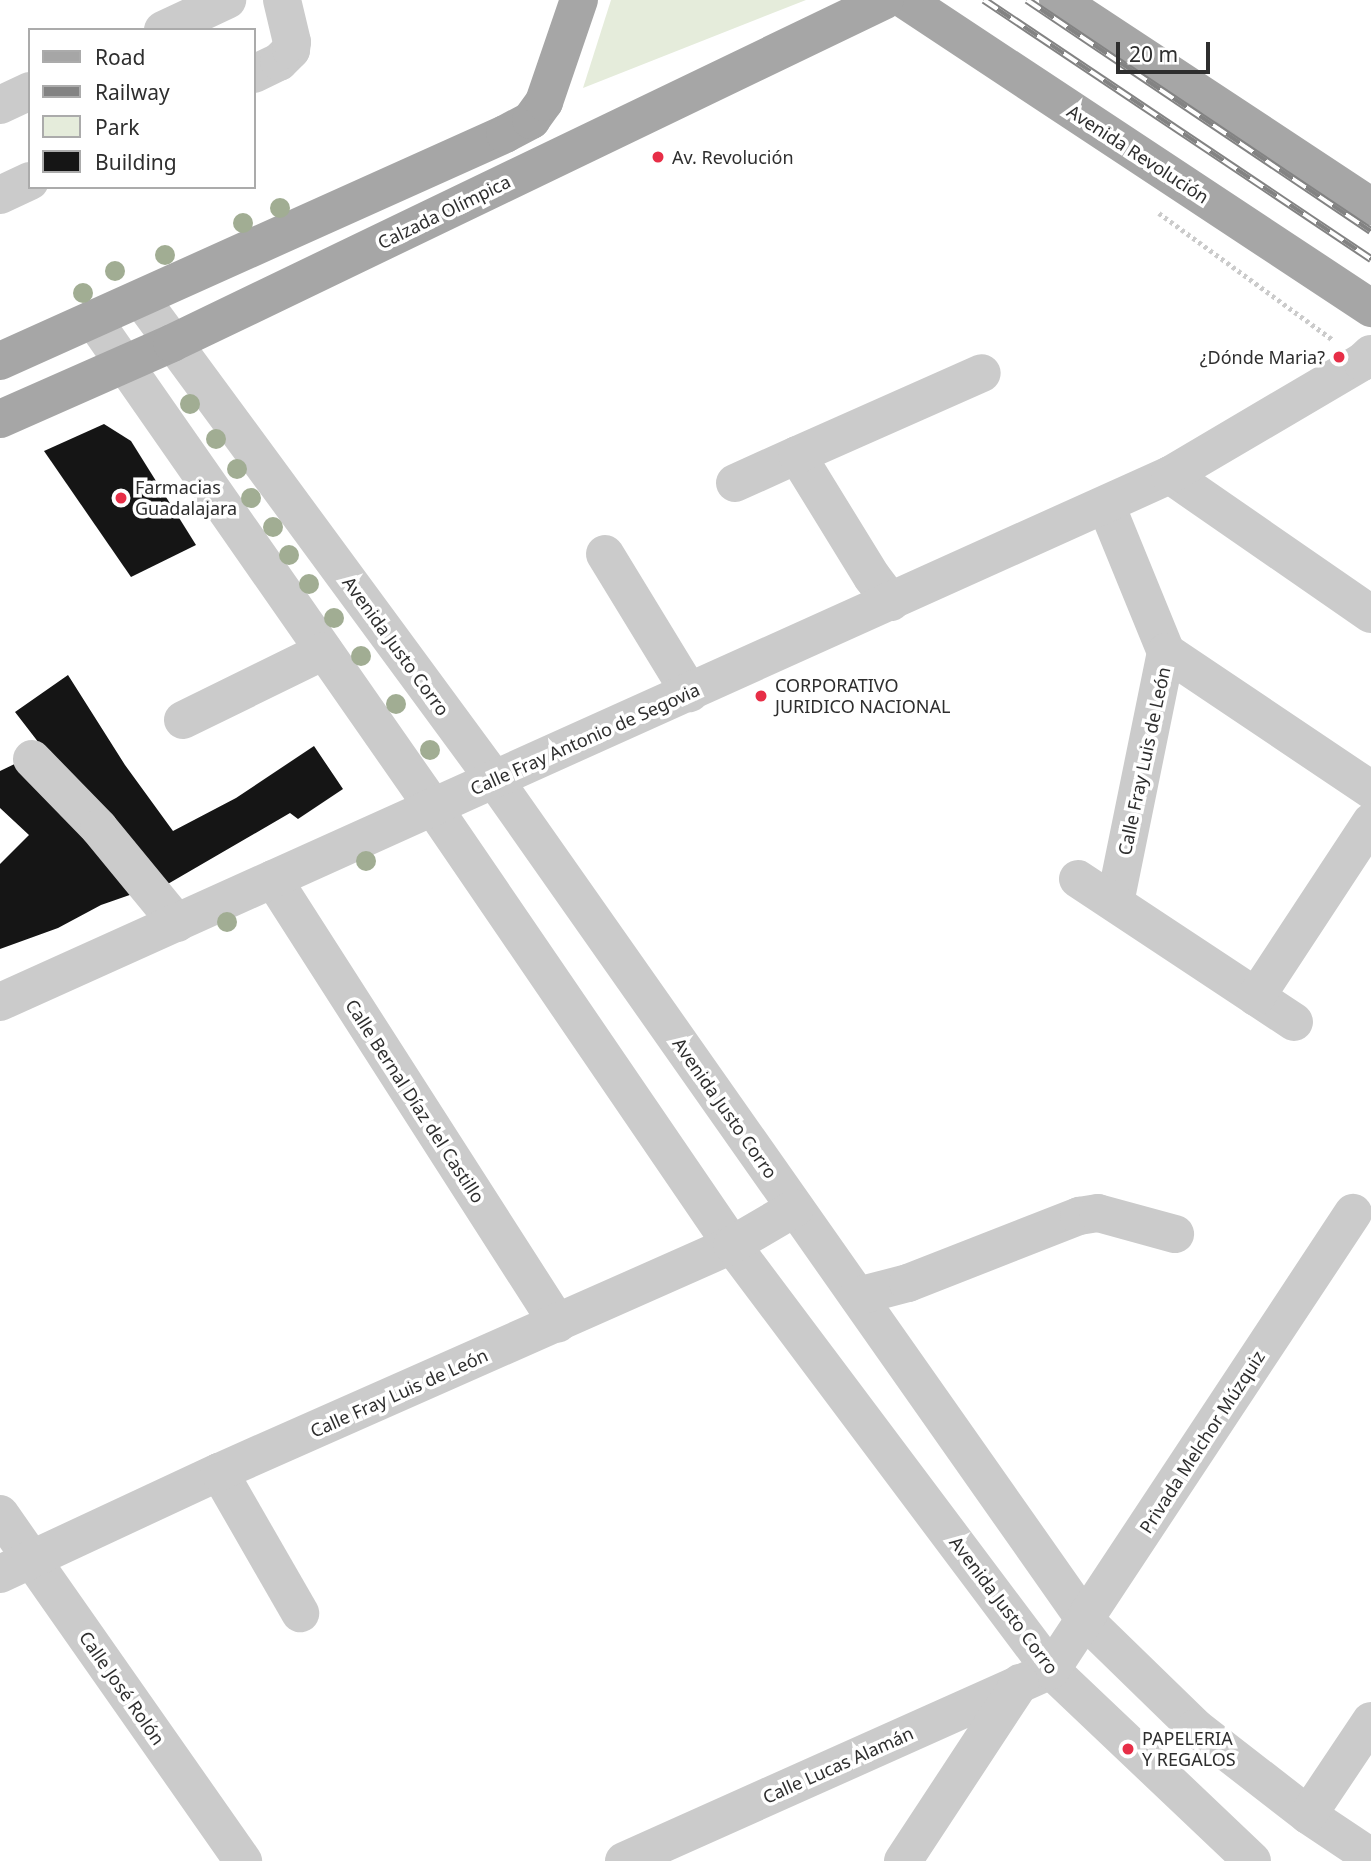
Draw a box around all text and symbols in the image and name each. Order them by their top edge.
legend [28,28,256,189]
scale bar [1119,28,1214,72]
text: 20 m [1129,40,1178,68]
text: Road [95,43,145,71]
text: Railway [95,78,170,106]
street label: Avenida Revolución [1063,100,1213,208]
text: Park [95,113,139,141]
place label: Av. Revolución [672,146,794,168]
text: Building [95,148,177,176]
marker: Av. Revolución [650,149,666,165]
street label: Calzada Olímpica [374,170,514,254]
place label: ¿Dónde Maria? [1200,346,1325,368]
marker: ¿Dónde Maria? [1331,349,1347,365]
place label: Farmacias Guadalajara [135,477,237,520]
marker: Farmacias Guadalajara [113,490,129,506]
street label: Avenida Justo Corro [338,572,454,720]
street label: Calle Fray Luis de León [1113,665,1175,857]
place label: CORPORATIVO JURIDICO NACIONAL [775,675,950,718]
street label: Calle Fray Antonio de Segovia [467,679,703,799]
marker: CORPORATIVO JURIDICO NACIONAL [753,688,769,704]
street label: Calle Bernal Díaz del Castillo [341,995,489,1207]
street label: Avenida Justo Corro [668,1033,782,1183]
street label: Calle Fray Luis de León [307,1344,491,1442]
street label: Privada Melchor Múzquiz [1135,1347,1269,1537]
street label: Avenida Justo Corro [945,1532,1063,1678]
street label: Calle José Rolón [75,1627,169,1749]
street label: Calle Lucas Alamán [759,1722,917,1808]
place label: PAPELERIA Y REGALOS [1142,1728,1236,1770]
marker: PAPELERIA Y REGALOS [1120,1741,1136,1757]

